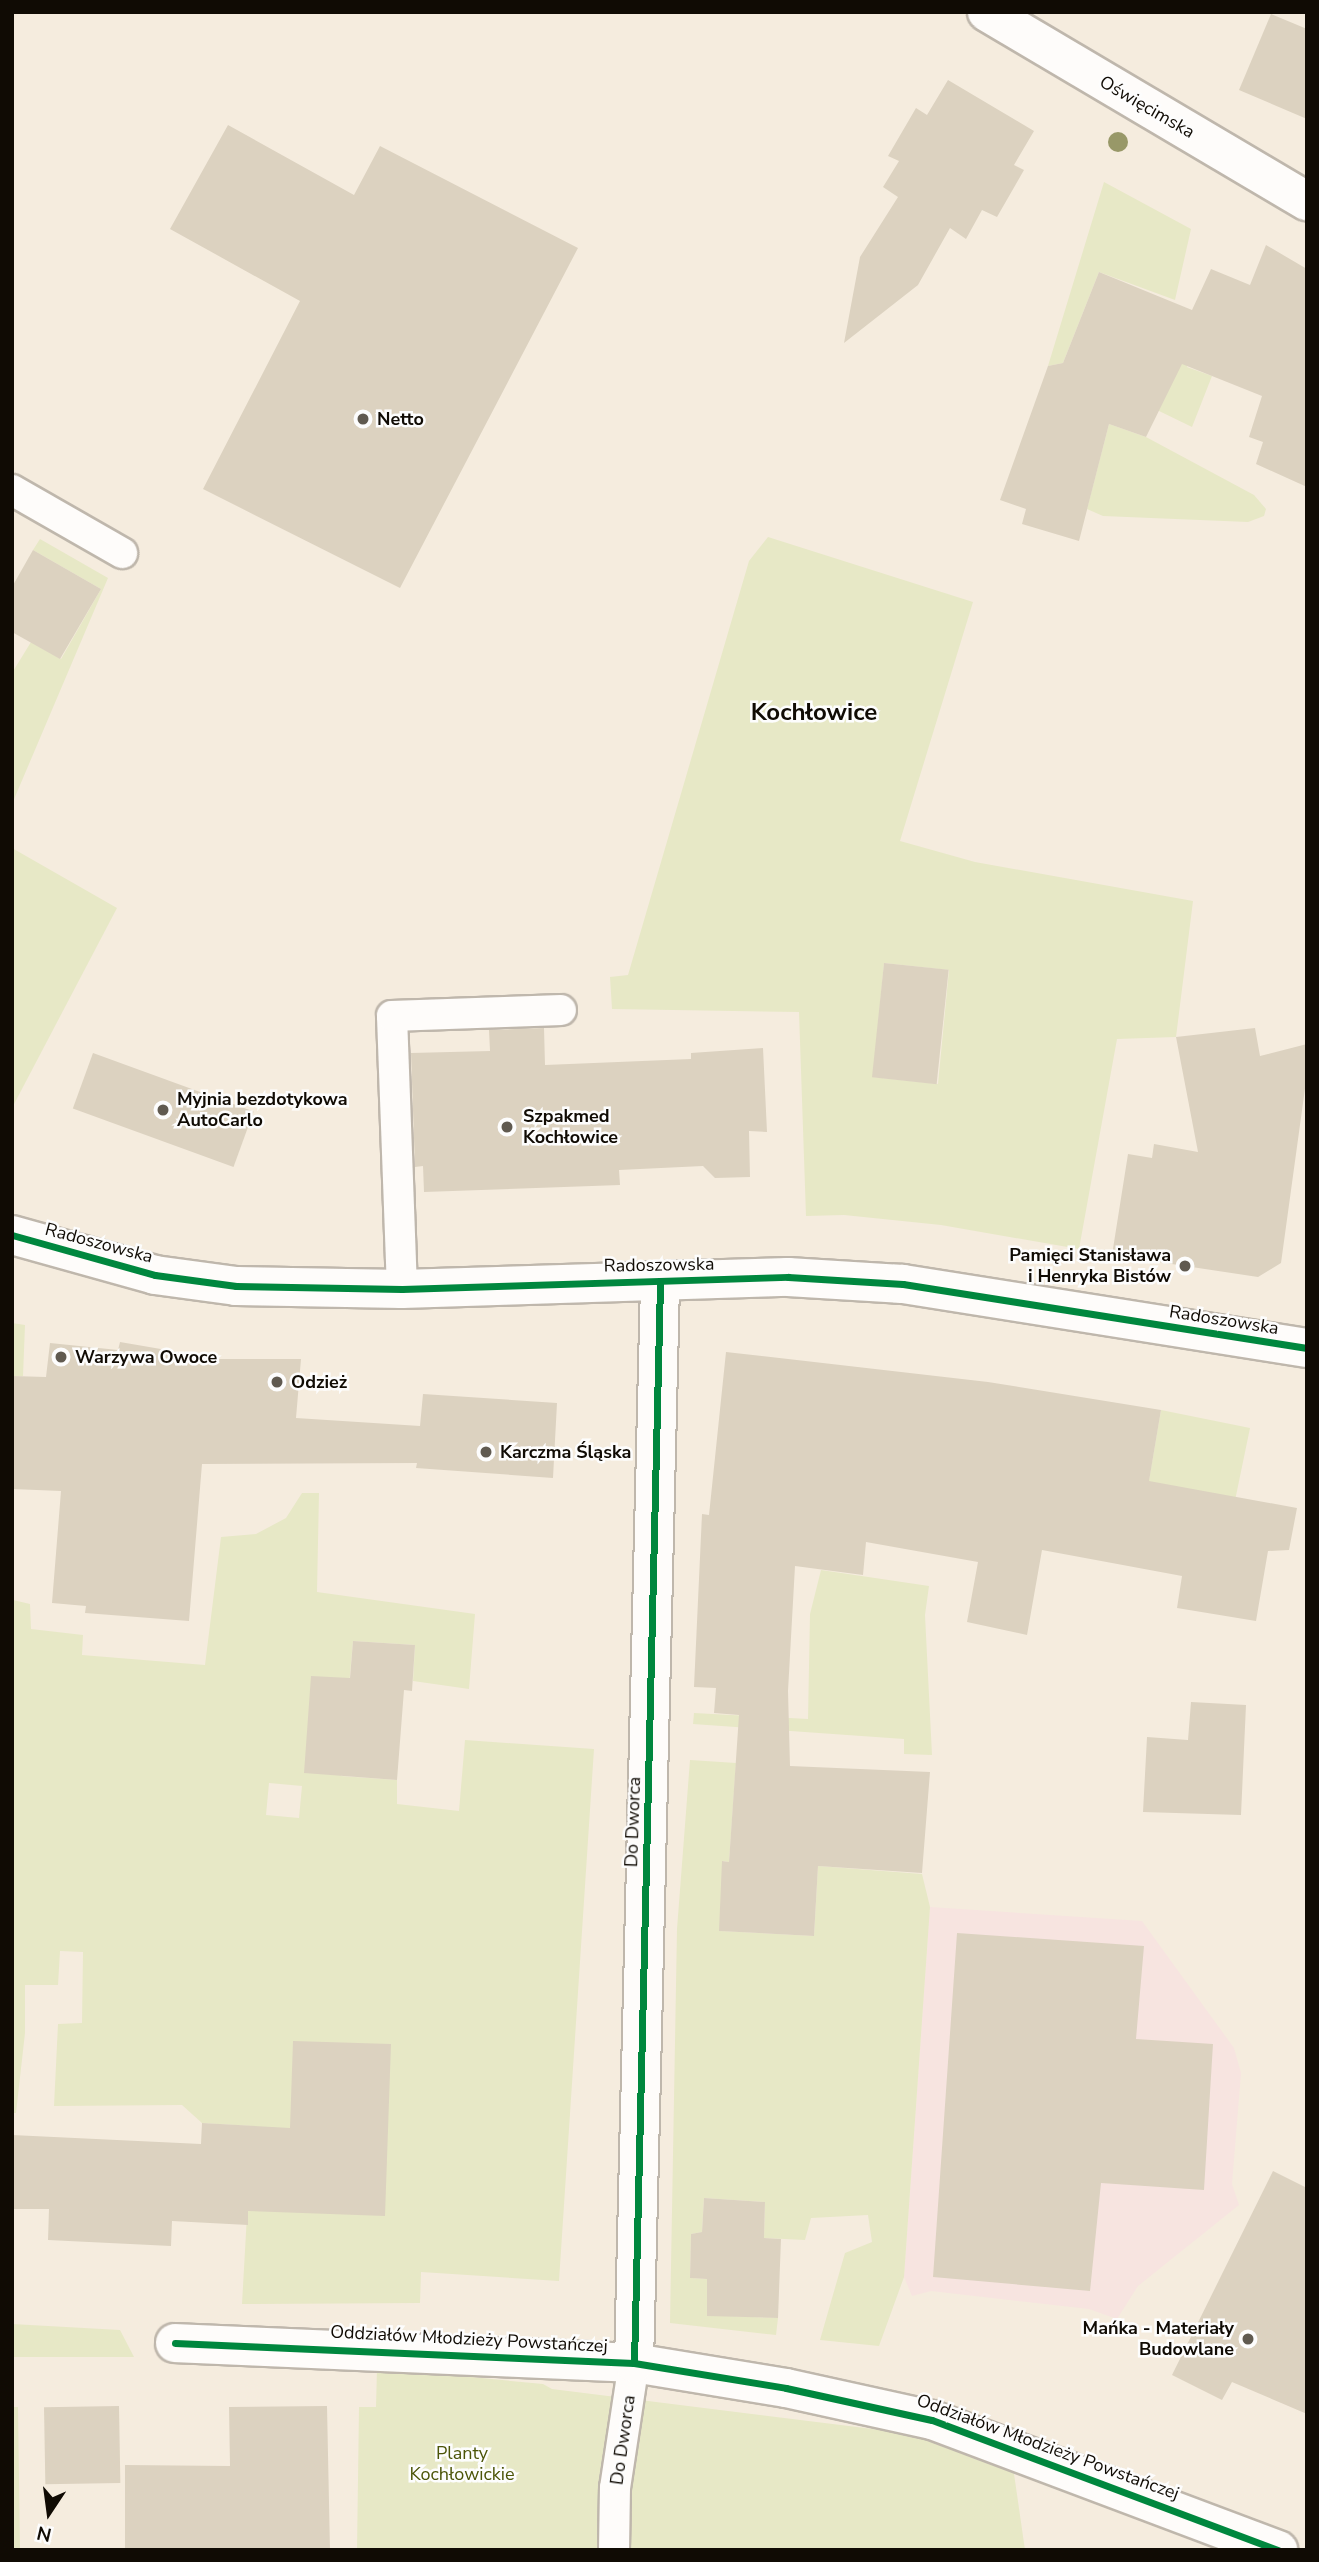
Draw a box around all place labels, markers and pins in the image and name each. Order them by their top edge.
place label: Netto [377,408,424,430]
marker: Netto [355,411,371,427]
place label: Myjnia bezdotykowa AutoCarlo [177,1089,348,1132]
marker: Myjnia bezdotykowa AutoCarlo [155,1102,171,1118]
place label: Szpakmed Kochłowice [523,1106,618,1148]
marker: Szpakmed Kochłowice [497,1117,517,1137]
place label: Pamięci Stanisława i Henryka Bistów [1009,1245,1171,1288]
marker: Pamięci Stanisława i Henryka Bistów [1177,1258,1193,1274]
place label: Warzywa Owoce [75,1346,217,1368]
marker: Warzywa Owoce [53,1349,69,1365]
place label: Odzież [291,1371,347,1393]
marker: Odzież [269,1374,285,1390]
place label: Karczma Śląska [500,1441,631,1463]
marker: Karczma Śląska [478,1444,494,1460]
place label: Mańka - Materiały Budowlane [1083,2318,1234,2360]
marker: Mańka - Materiały Budowlane [1240,2331,1256,2347]

